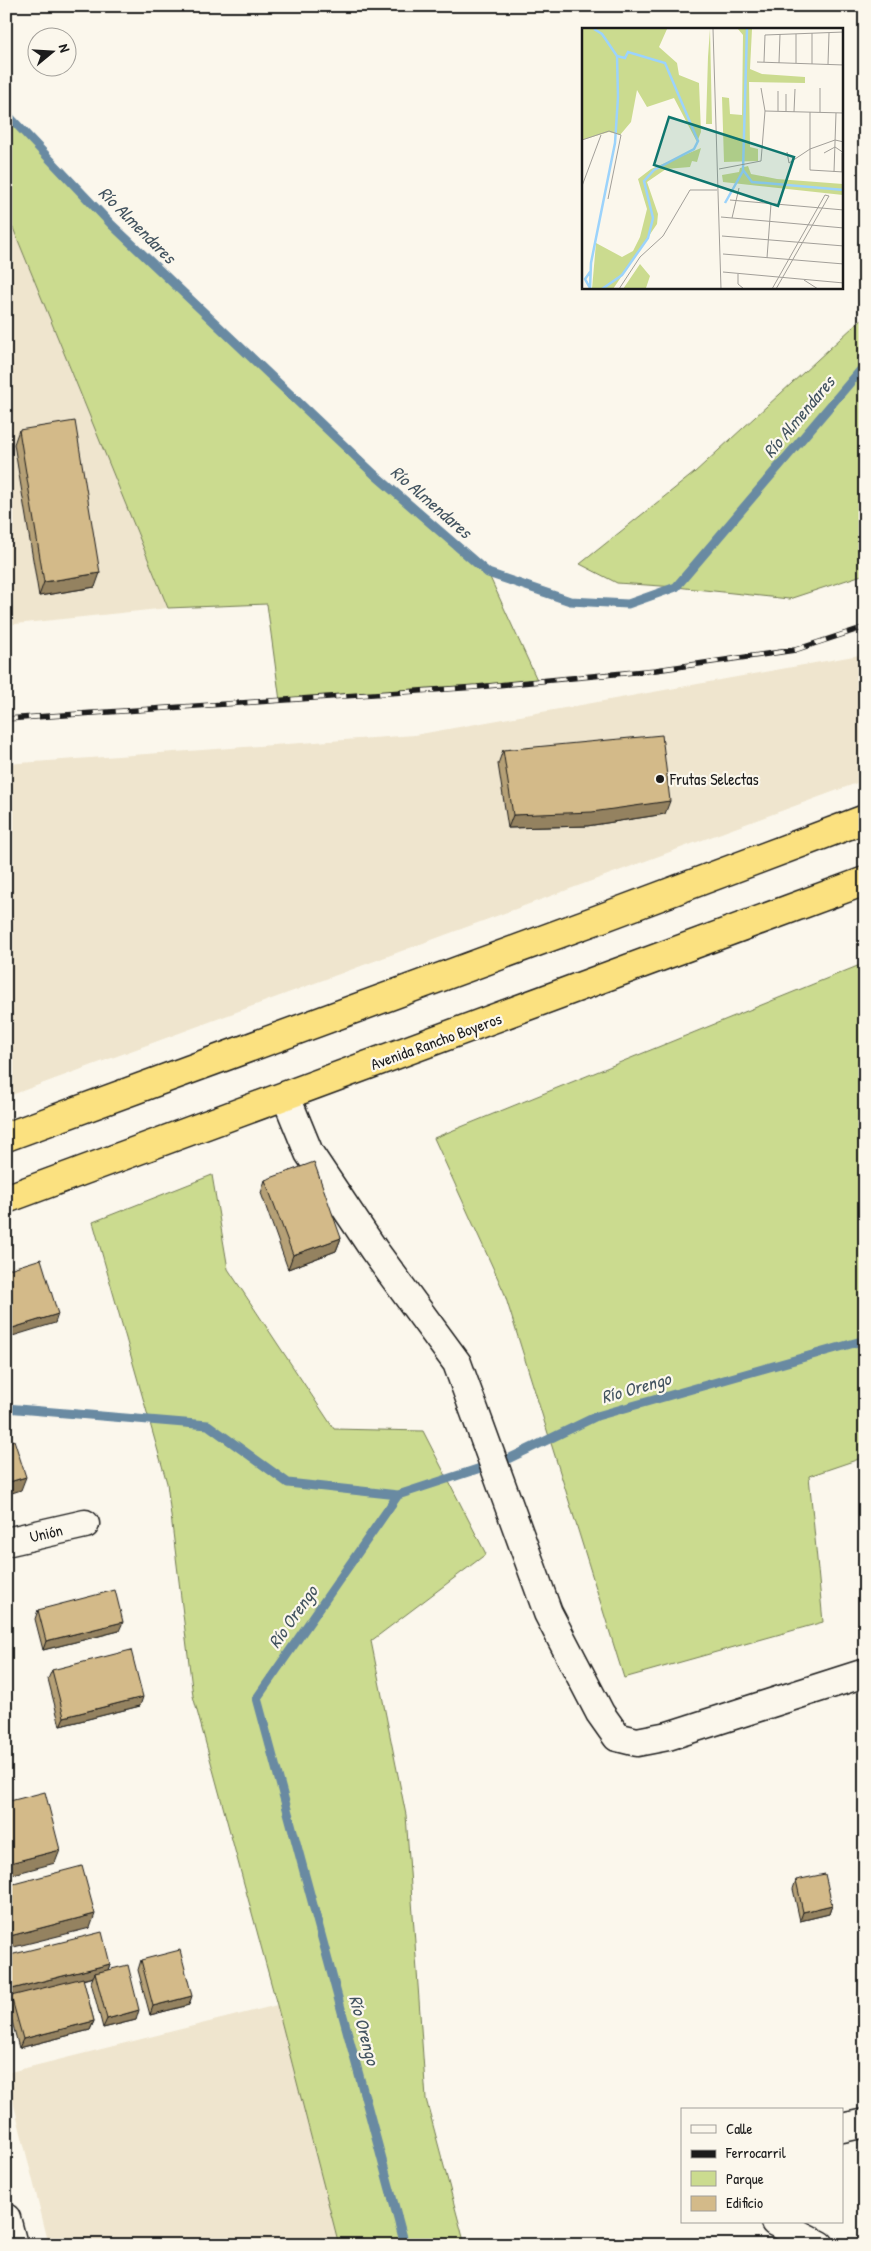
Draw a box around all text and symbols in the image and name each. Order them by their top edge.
north arrow [28,28,78,78]
inset map [582,28,844,289]
text: N [55,41,75,55]
water label: Río Almendares [93,181,183,270]
water label: Río Almendares [757,369,842,463]
water label: Río Almendares [385,459,479,545]
place label: Frutas Selectas [669,768,759,790]
marker: Frutas Selectas [654,773,666,785]
street label: Avenida Rancho Boyeros [367,1007,505,1075]
water label: Río Orengo [598,1365,675,1409]
street label: Unión [27,1519,65,1547]
water label: Río Orengo [262,1579,324,1653]
water label: Río Orengo [343,1992,386,2069]
legend [681,2108,844,2224]
text: Calle [726,2118,753,2139]
text: Ferrocarril [725,2142,786,2163]
text: Parque [726,2168,764,2189]
text: Edificio [726,2192,763,2213]

